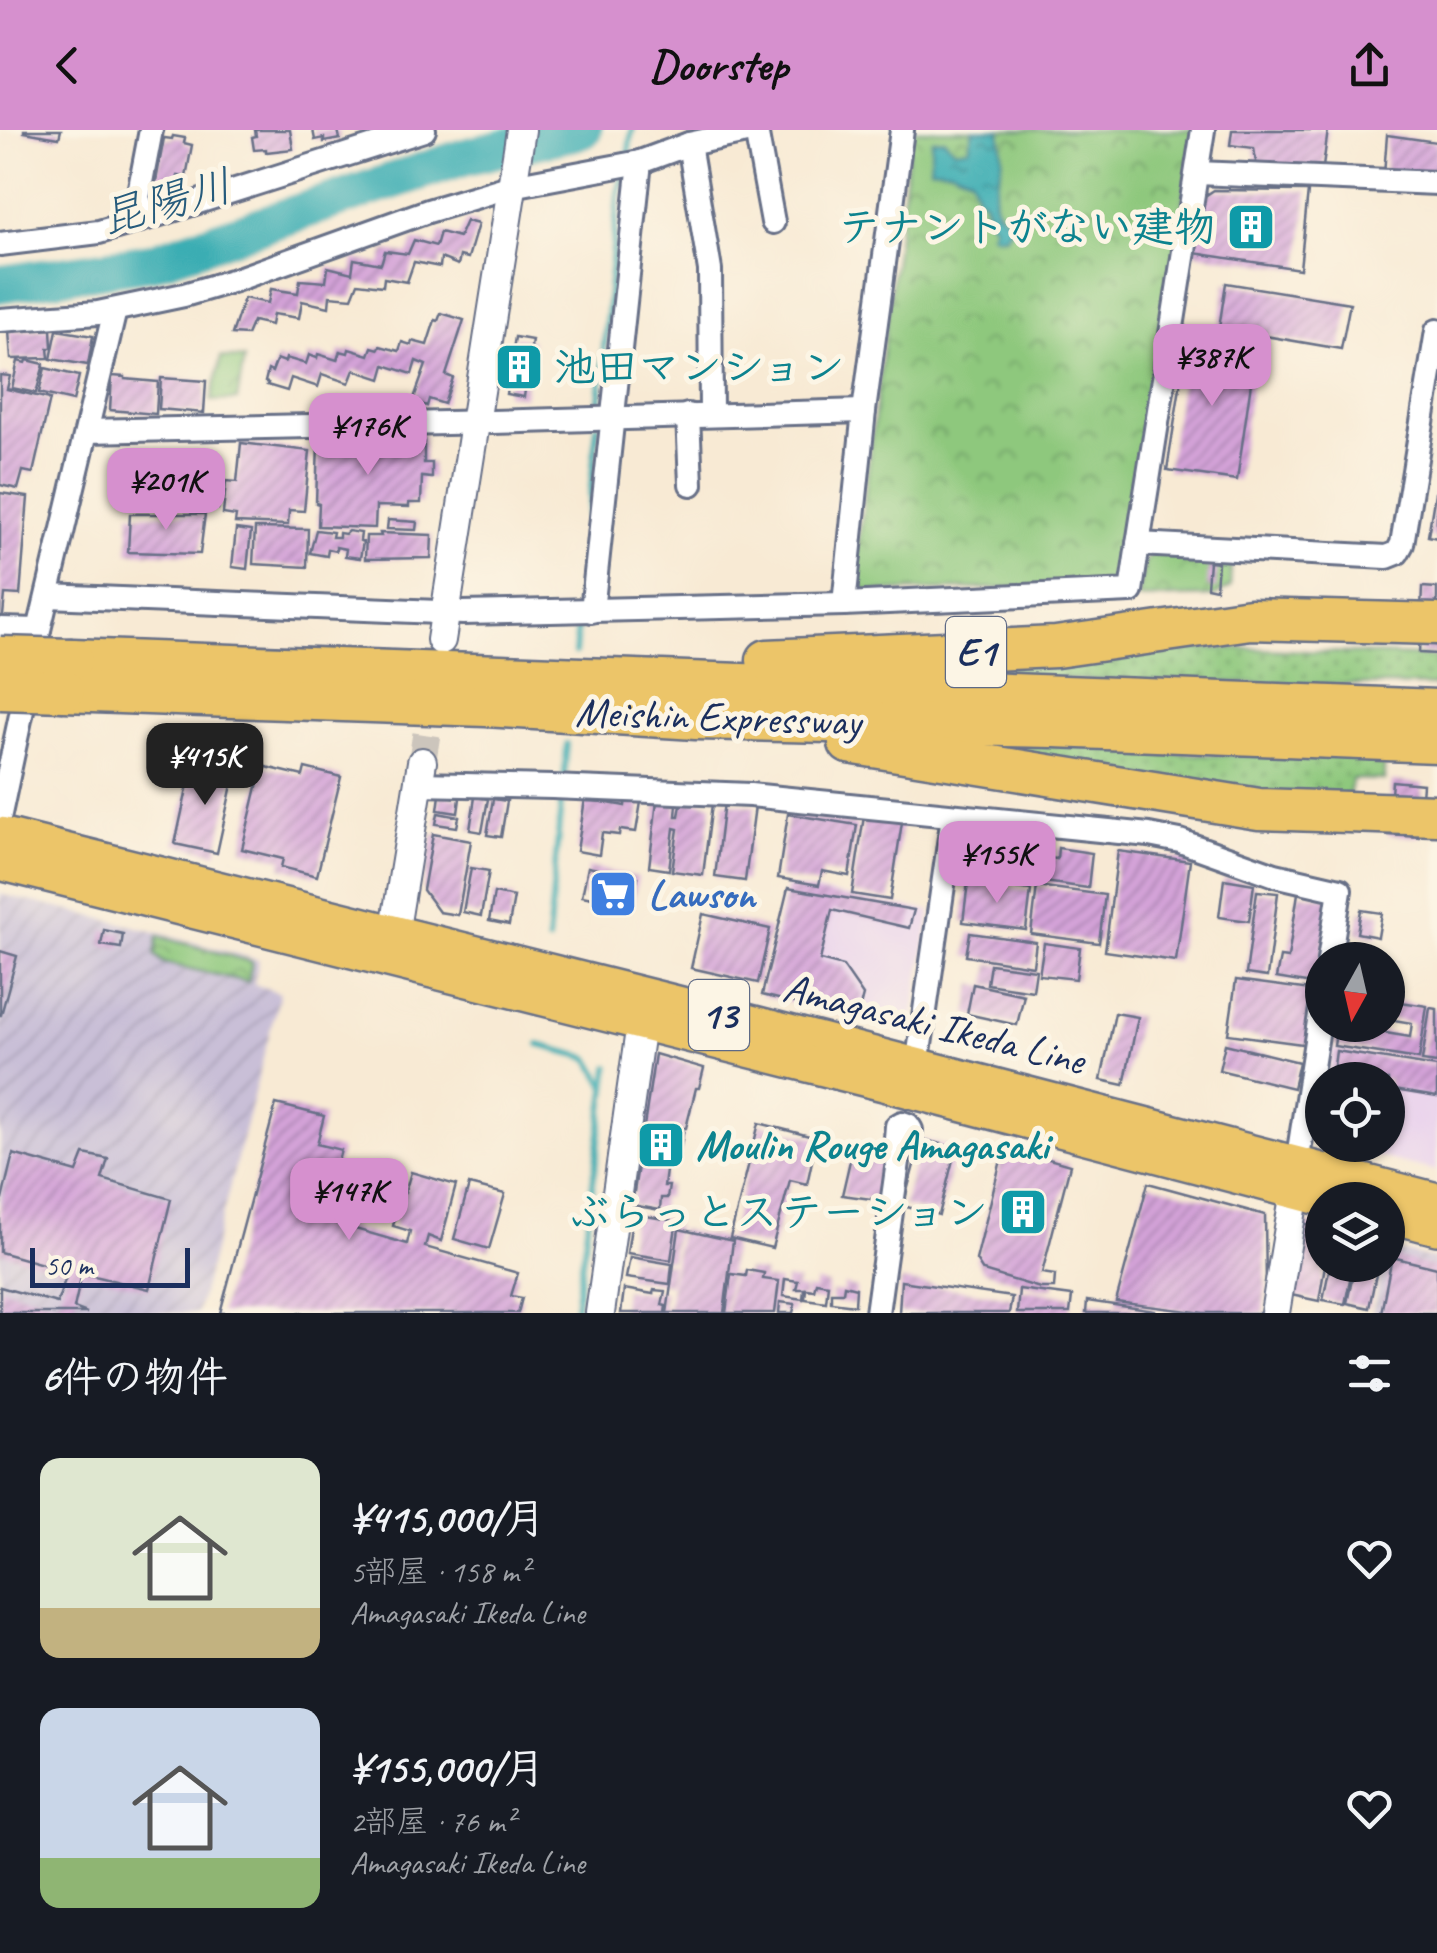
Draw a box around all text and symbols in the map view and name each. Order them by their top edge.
text: Doorstep [649,37,788,94]
icon: back [40,38,95,93]
icon: share [1342,38,1397,93]
water label: 昆陽川 [93,157,239,247]
place label: テナントがない建物 [838,201,1216,254]
building icon: テナントがない建物 [1225,201,1277,253]
pin: ¥387K [1142,324,1282,409]
text: ¥387K [1175,336,1249,377]
building icon: 池田マンション [493,341,545,393]
place label: 池田マンション [554,341,845,394]
pin: ¥176K [298,393,438,478]
text: ¥176K [331,405,405,446]
pin: ¥201K [96,448,236,533]
text: ¥201K [129,460,203,501]
road number: E1 [946,617,1006,687]
street label: Meishin Expressway [575,686,865,749]
pin: ¥415K [135,723,275,808]
text: ¥415K [168,735,242,776]
pin: ¥155K [927,821,1067,906]
text: ¥155K [961,833,1033,874]
supermarket icon: Lawson [587,868,639,920]
place label: Lawson [648,868,758,921]
north arrow [1305,942,1405,1042]
map controls [1305,942,1405,1282]
street label: Amagasaki Ikeda Line [778,961,1092,1088]
road number: 13 [689,980,749,1050]
button: locate [1305,1062,1405,1162]
building icon: Moulin Rouge Amagasaki [635,1119,687,1171]
place label: Moulin Rouge Amagasaki [696,1119,1054,1172]
pin: ¥147K [279,1158,419,1243]
text: ¥147K [312,1170,386,1211]
button: layers [1305,1182,1405,1282]
place label: ぶらっとステーション [568,1186,988,1239]
building icon: ぶらっとステーション [997,1186,1049,1238]
scale bar [30,1243,190,1288]
text: 50 m [45,1248,93,1283]
icon: filters [1342,1346,1397,1401]
text: 6件の物件 [40,1351,228,1404]
text: ¥415,000/月 [350,1492,546,1545]
icon: home [120,1498,240,1618]
icon: heart [1342,1531,1397,1586]
text: 5部屋 · 158 m² [350,1551,529,1592]
text: Amagasaki Ikeda Line [350,1592,585,1633]
text: ¥155,000/月 [350,1742,545,1795]
icon: home [120,1748,240,1868]
icon: heart [1342,1781,1397,1836]
text: 2部屋 · 76 m² [350,1801,515,1842]
text: Amagasaki Ikeda Line [350,1842,585,1883]

